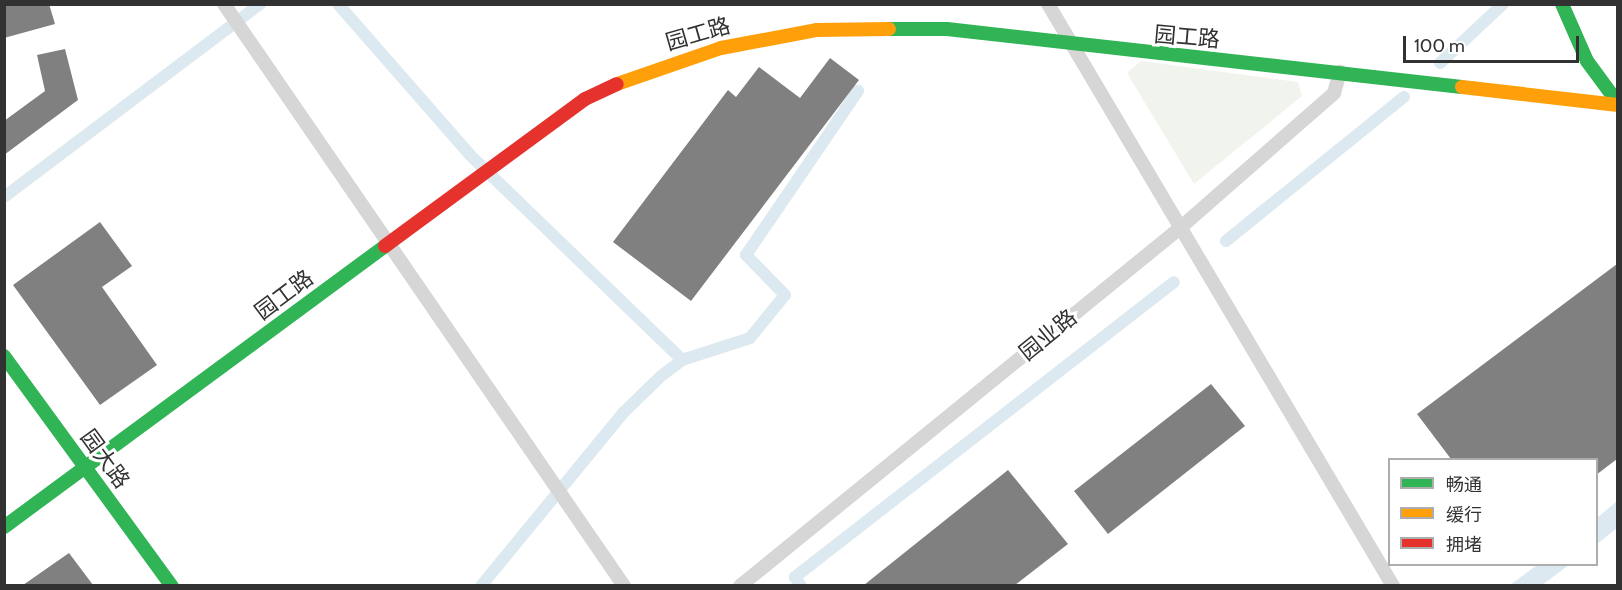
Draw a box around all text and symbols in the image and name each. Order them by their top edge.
street label: 园工路 [663,12,733,56]
street label: 园工路 [1153,21,1221,53]
scale bar [1406,24,1582,62]
text: 100 m [1414,35,1465,57]
street label: 园工路 [250,265,318,325]
street label: 园业路 [1014,304,1082,366]
street label: 园大路 [75,425,135,493]
legend [1388,458,1598,566]
text: 畅通 [1446,474,1482,496]
text: 缓行 [1446,504,1482,526]
text: 拥堵 [1446,534,1482,556]

